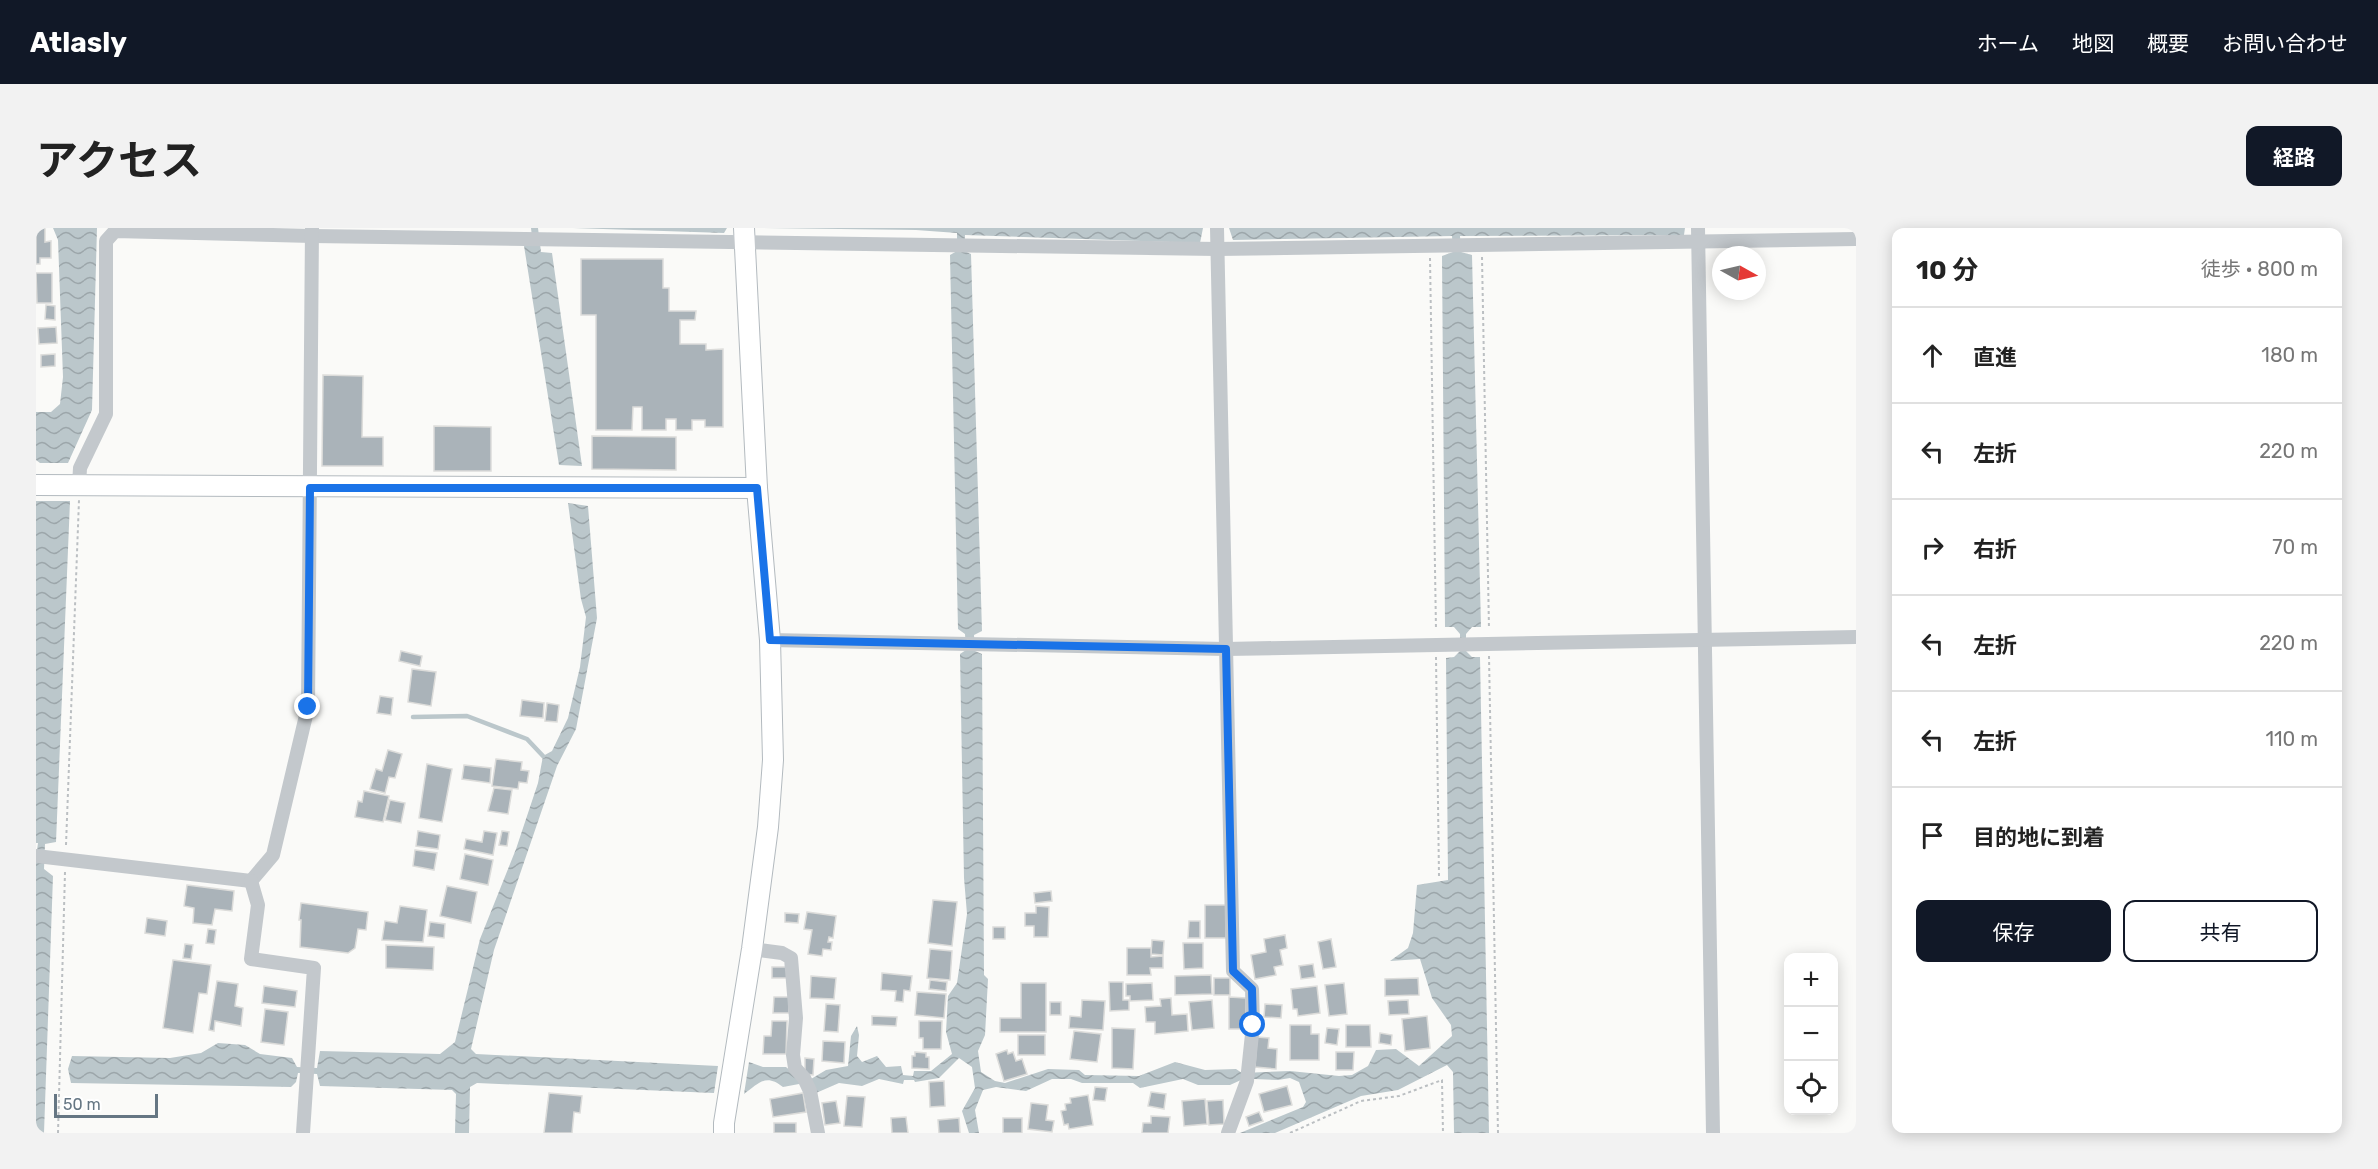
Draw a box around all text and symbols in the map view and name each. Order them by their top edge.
text: Atlasly [30,26,127,59]
text: ホーム [1977,31,2039,56]
text: 地図 [2072,31,2114,56]
text: 概要 [2147,31,2189,56]
text: お問い合わせ [2222,31,2348,56]
button: 経路 [2246,126,2342,186]
text: アクセス [36,136,202,186]
north arrow [1712,246,1766,300]
text: 10 分 [1916,255,1978,286]
text: 徒歩 · 800 m [2201,257,2318,281]
icon: ahead [1916,339,1949,372]
text: 180 m [2261,343,2318,367]
text: 直進 [1973,344,2017,371]
icon: left [1916,435,1949,468]
text: 220 m [2259,439,2318,463]
text: 左折 [1973,440,2017,467]
icon: right [1916,531,1949,564]
text: 70 m [2272,535,2318,559]
text: 右折 [1973,536,2017,563]
icon: left [1916,627,1949,660]
text: 220 m [2259,631,2318,655]
text: 左折 [1973,632,2017,659]
route end [294,693,320,719]
icon: left [1916,723,1949,756]
text: 110 m [2266,727,2318,751]
text: 左折 [1973,728,2017,755]
icon: arrive [1916,819,1949,852]
text: 目的地に到着 [1973,824,2105,851]
button: 保存 [1916,900,2111,962]
button: 共有 [2123,900,2318,962]
map controls [1784,953,1838,1115]
button: + [1784,953,1838,1007]
button: − [1784,1007,1838,1061]
route start [1239,1011,1265,1037]
button: locate [1784,1061,1838,1115]
scale bar [54,1091,158,1118]
text: 50 m [63,1095,101,1114]

